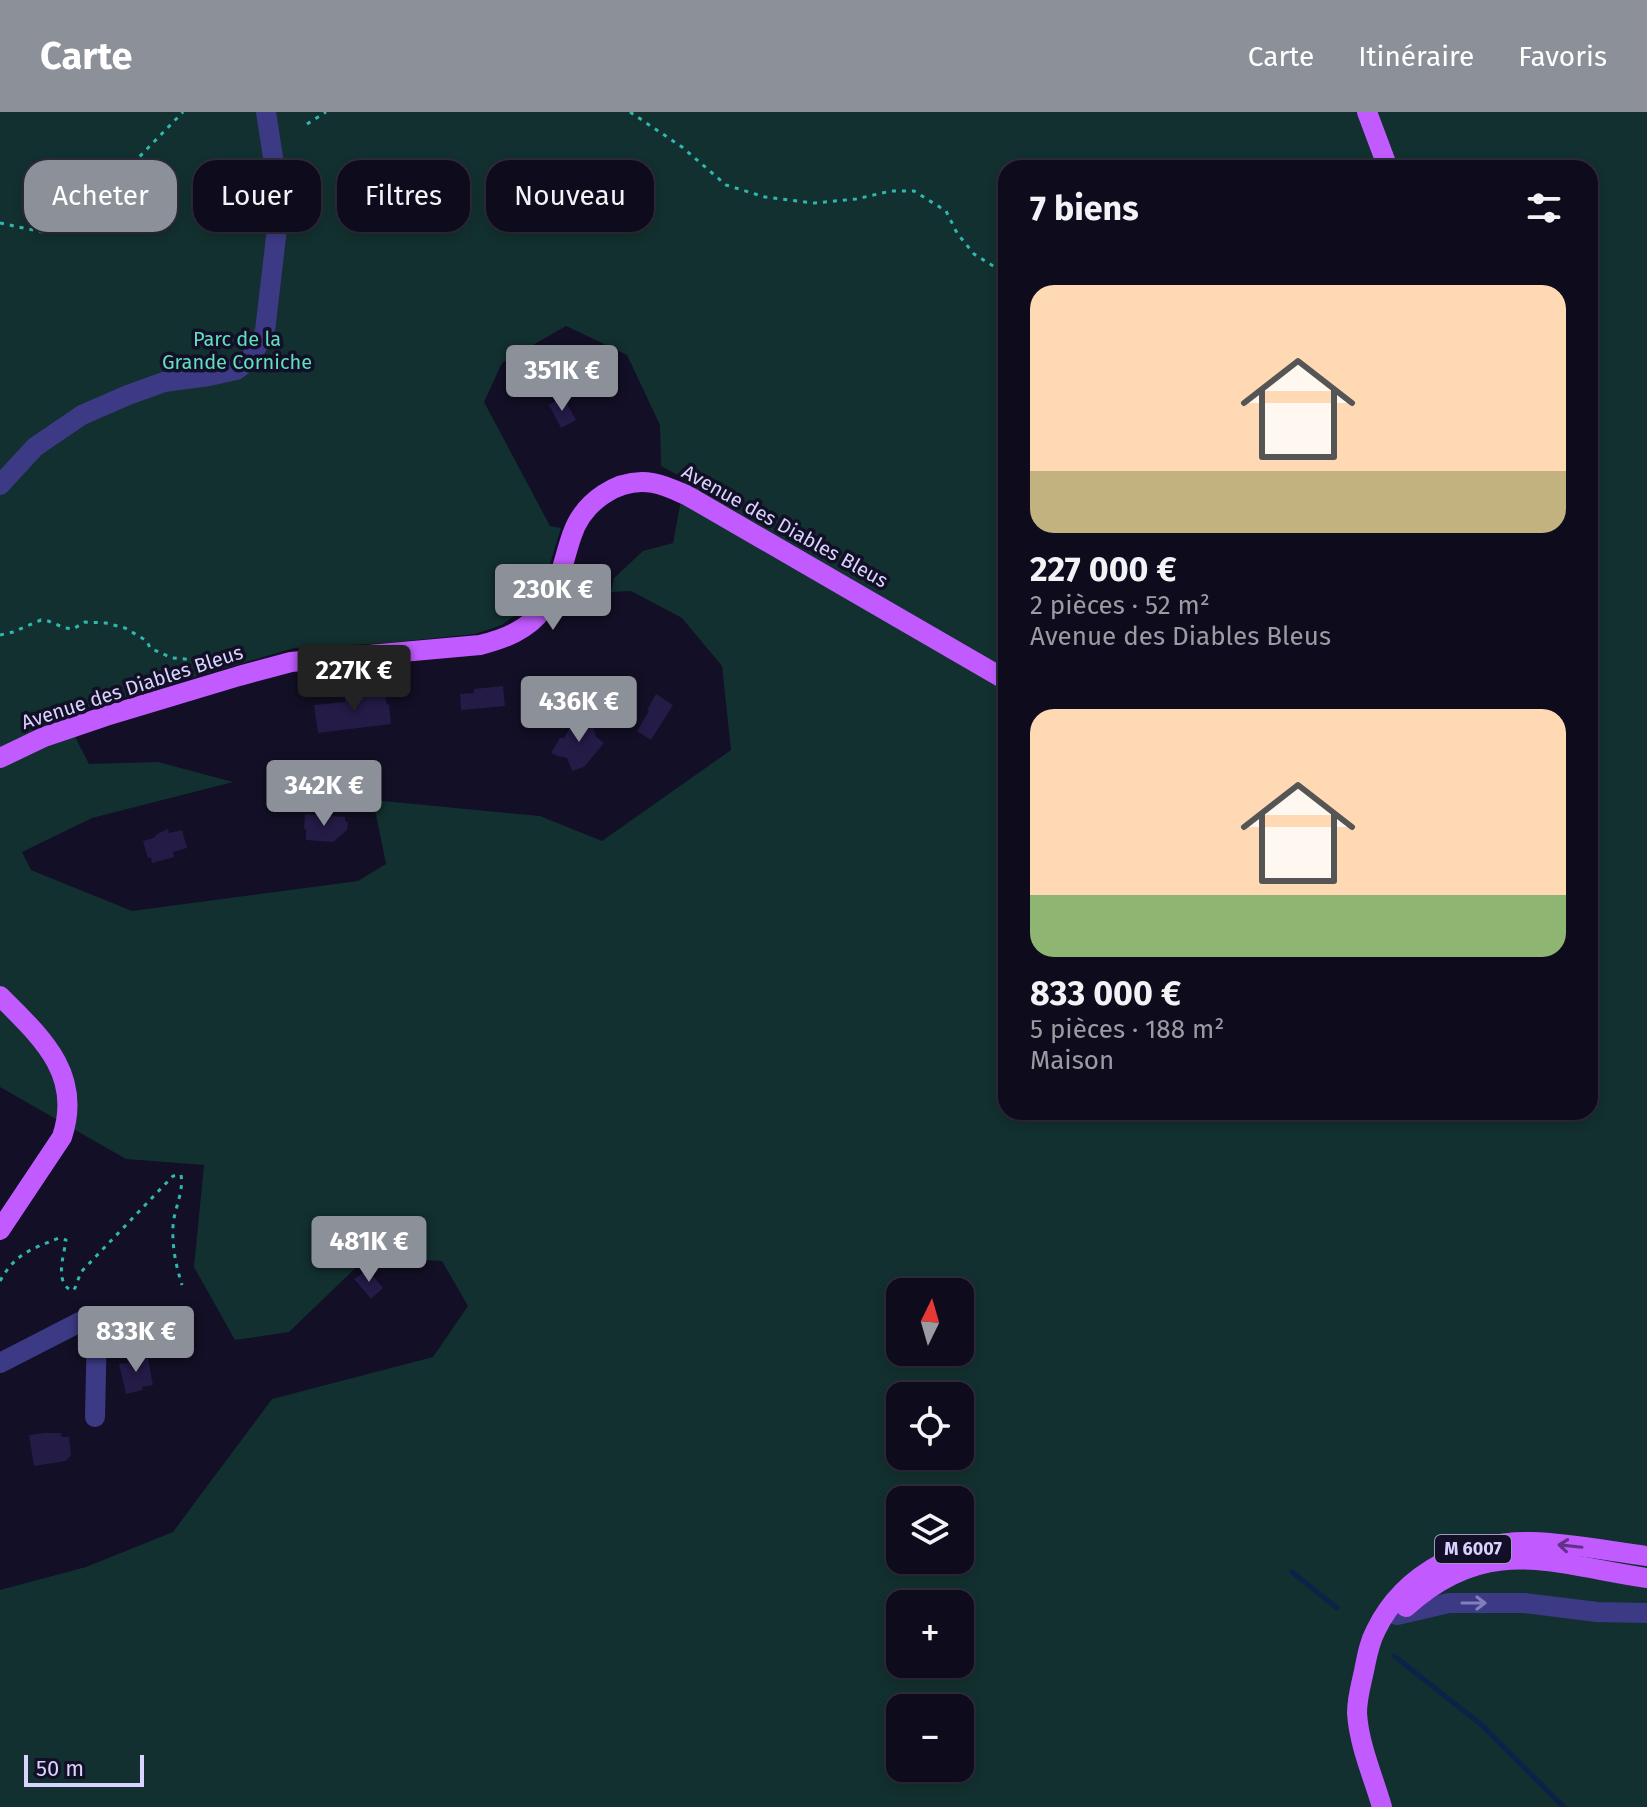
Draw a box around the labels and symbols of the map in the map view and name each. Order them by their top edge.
park label: Parc de la Grande Corniche [162,327,312,374]
pin: 351K € [497,345,627,413]
street label: Avenue des Diables Bleus [678,459,892,593]
pin: 230K € [488,564,618,632]
street label: Avenue des Diables Bleus [18,640,246,734]
pin: 227K € [289,645,419,713]
pin: 436K € [514,676,644,744]
pin: 342K € [259,760,389,828]
pin: 481K € [304,1216,434,1284]
north arrow [886,1278,974,1366]
pin: 833K € [71,1306,201,1374]
road number: M 6007 [1435,1535,1511,1563]
one-way arrow [1557,1538,1584,1553]
one-way arrow [1460,1595,1487,1611]
scale bar [24,1751,144,1787]

